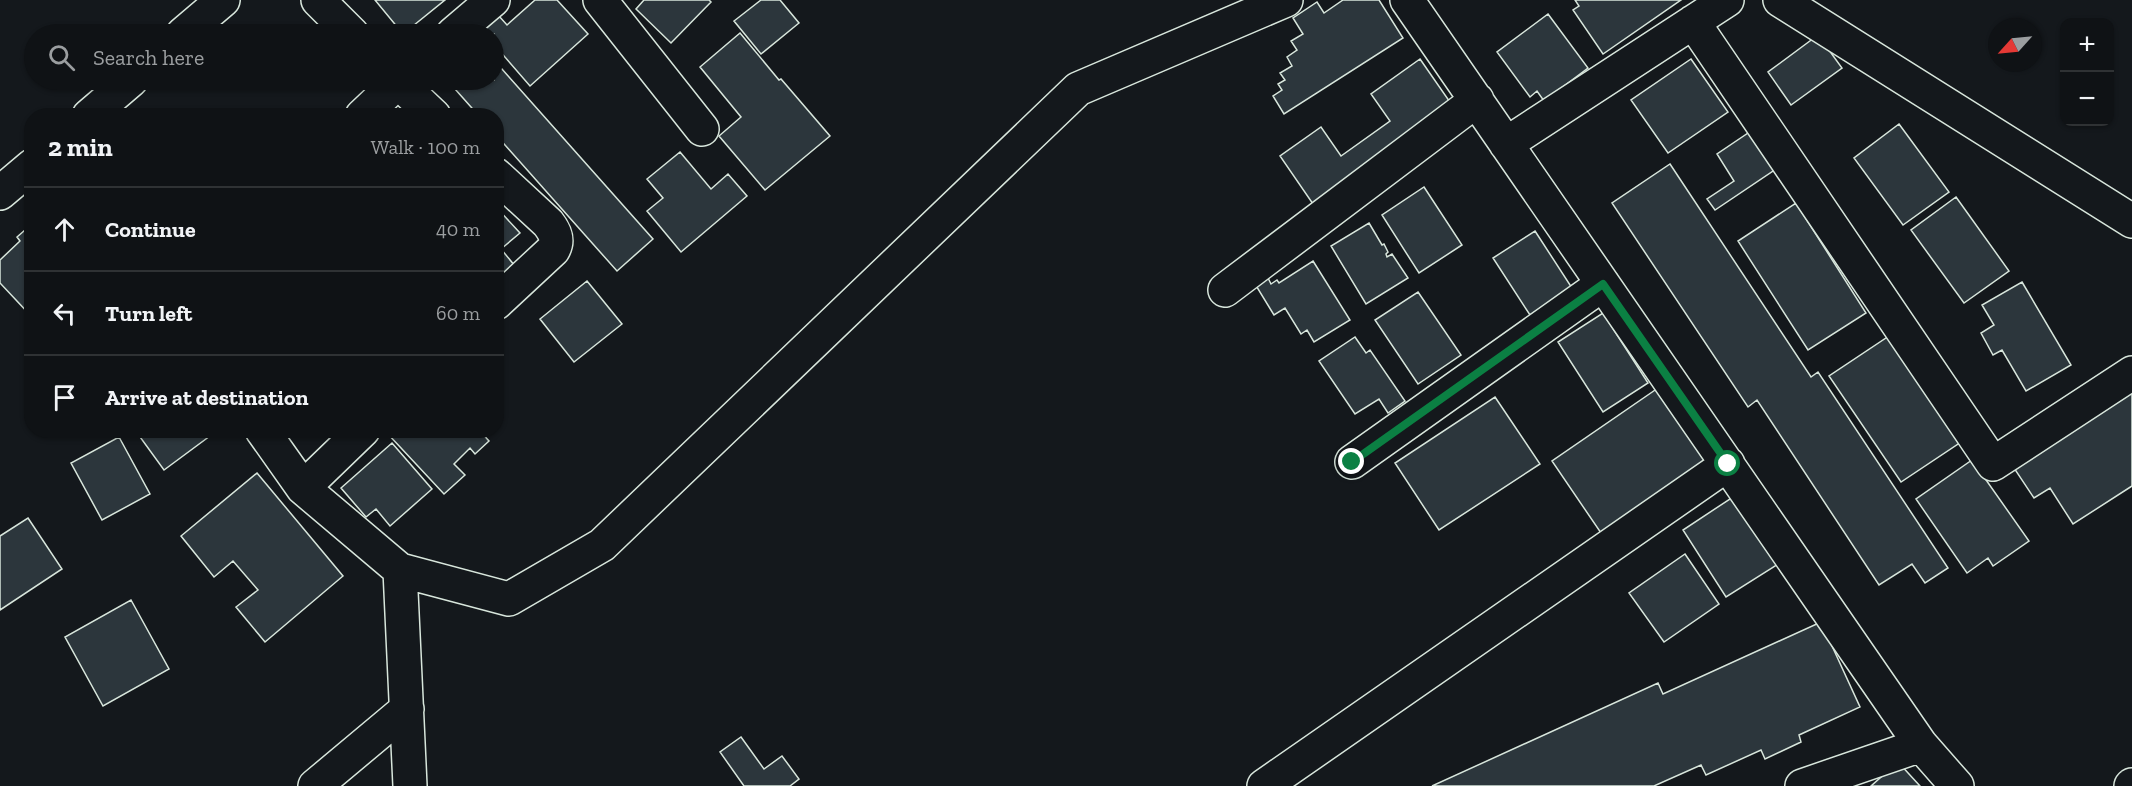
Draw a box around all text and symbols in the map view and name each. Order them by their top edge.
north arrow [1988,18,2042,72]
map controls [2060,18,2114,126]
button: + [2060,18,2114,72]
search box [24,24,504,90]
icon: search [45,41,78,74]
text: Search here [93,44,204,71]
button: − [2060,72,2114,126]
text: 2 min [48,131,113,163]
text: Walk · 100 m [371,135,480,159]
icon: ahead [48,213,81,246]
text: Continue [105,216,196,243]
text: 40 m [436,217,480,241]
icon: left [48,297,81,330]
text: Turn left [105,300,192,327]
text: 60 m [436,301,480,325]
icon: arrive [48,381,81,414]
text: Arrive at destination [105,384,308,411]
route end [1338,448,1364,474]
route start [1714,450,1740,476]

